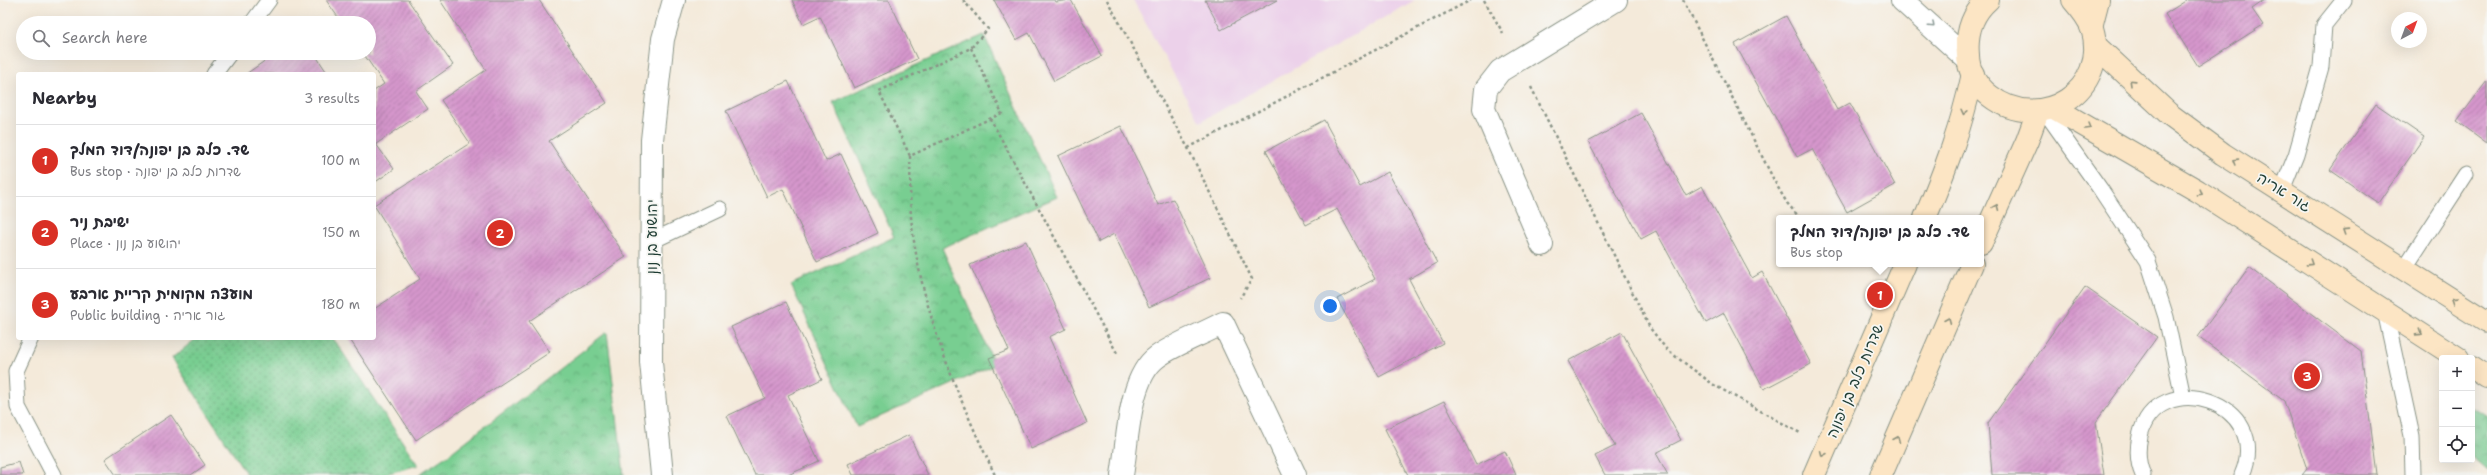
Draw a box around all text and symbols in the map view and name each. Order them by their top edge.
north arrow [2391,12,2427,48]
search box [16,16,376,60]
one-way arrow [1927,21,1935,28]
icon: search [30,27,52,49]
text: Search here [62,28,148,48]
one-way arrow [2129,79,2137,87]
text: Nearby [32,87,97,109]
text: 3 results [304,90,360,107]
one-way arrow [1961,109,1969,116]
one-way arrow [2084,123,2091,130]
text: שד. כלב בן יפונה/דוד המלך [70,140,249,160]
text: 1 [42,152,48,169]
text: 100 m [321,152,360,169]
one-way arrow [2232,159,2239,166]
text: Bus stop · שדרות כלב בן יפונה [70,163,241,180]
street label: גור אריה [2253,168,2315,216]
one-way arrow [2196,188,2203,196]
street label: יהושוע בן נון [642,199,662,275]
one-way arrow [1992,203,2000,210]
text: ישיבת ניר [70,212,129,232]
popup [1776,215,1984,267]
pin: 2 [487,218,513,248]
text: שד. כלב בן יפונה/דוד המלך [1790,222,1970,242]
text: 2 [40,224,50,241]
text: 150 m [322,224,360,241]
one-way arrow [2342,228,2349,235]
text: Place · יהושוע בן נון [70,235,181,252]
text: Bus stop [1790,244,1843,261]
one-way arrow [2306,258,2313,265]
pin: 1 [1867,280,1893,310]
text: מועצה מקומית קריית ארבע [70,284,253,304]
text: 3 [40,296,50,313]
text: 180 m [321,296,360,313]
your location [1320,296,1340,316]
one-way arrow [2451,298,2458,306]
text: Public building · גור אריה [70,307,225,324]
one-way arrow [1943,316,1951,324]
street label: שדרות כלב בן יפונה [1822,321,1888,441]
one-way arrow [2415,328,2422,336]
map controls [2439,355,2475,463]
button: + [2439,355,2475,391]
pin: 3 [2294,361,2320,391]
button: − [2439,391,2475,427]
button: locate [2439,427,2475,463]
one-way arrow [1892,436,1900,443]
one-way arrow [1820,451,1828,458]

